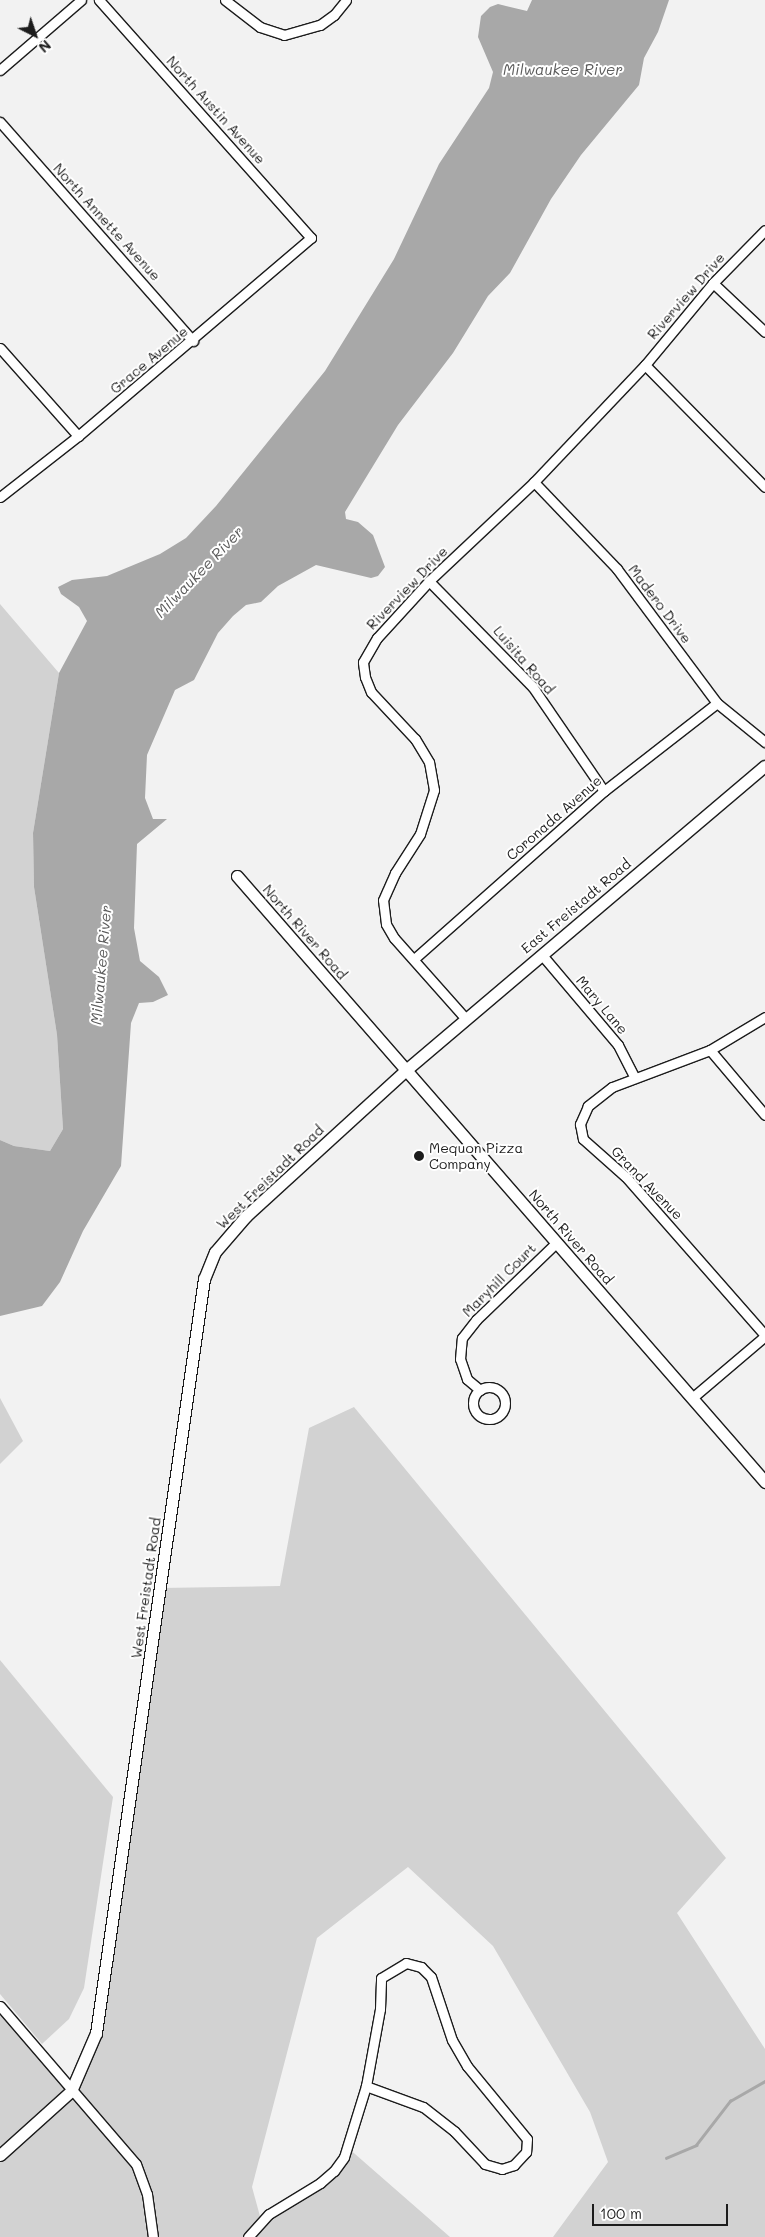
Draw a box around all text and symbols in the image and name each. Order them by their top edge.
north arrow [10,10,60,60]
text: N [35,36,55,57]
street label: North Austin Avenue [163,53,269,167]
water label: Milwaukee River [503,61,623,79]
street label: North Annette Avenue [50,160,164,284]
street label: Riverview Drive [644,249,728,343]
street label: Grace Avenue [107,323,191,397]
water label: Milwaukee River [151,523,247,621]
street label: Riverview Drive [363,543,451,633]
street label: Madero Drive [625,561,695,647]
street label: Luisita Road [490,623,558,697]
street label: Coronada Avenue [503,772,605,864]
street label: East Freistadt Road [518,855,634,957]
street label: North River Road [259,881,351,983]
water label: Milwaukee River [87,905,115,1025]
street label: Mary Lane [573,972,631,1038]
street label: West Freistadt Road [213,1122,327,1232]
place label: Mequon Pizza Company [429,1140,523,1172]
street label: Grand Avenue [608,1143,686,1223]
marker: Mequon Pizza Company [413,1150,425,1162]
street label: North River Road [525,1186,617,1288]
street label: Maryhill Court [459,1240,539,1320]
street label: West Freistadt Road [128,1516,164,1660]
scale bar [595,2194,731,2226]
text: 100 m [600,2203,642,2223]

